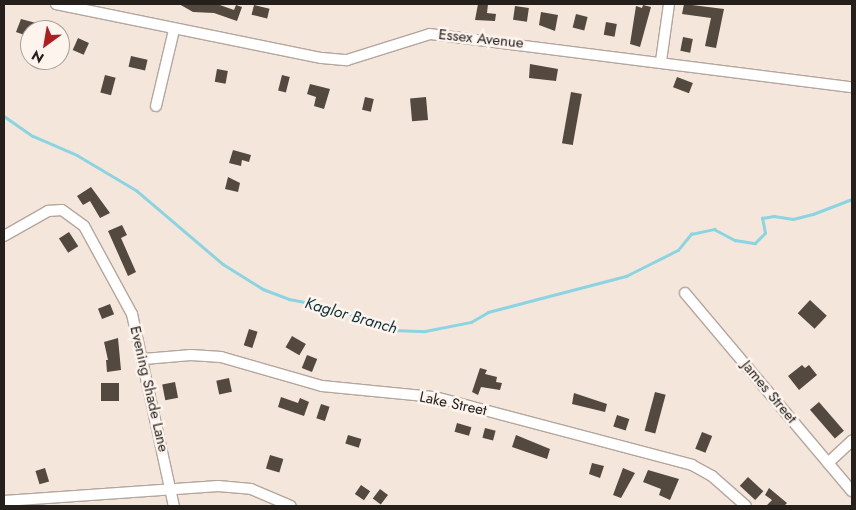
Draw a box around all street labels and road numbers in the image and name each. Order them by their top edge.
street label: Essex Avenue [438,26,524,52]
street label: Evening Shade Lane [126,324,172,454]
street label: James Street [737,357,801,427]
street label: Lake Street [418,388,488,420]

